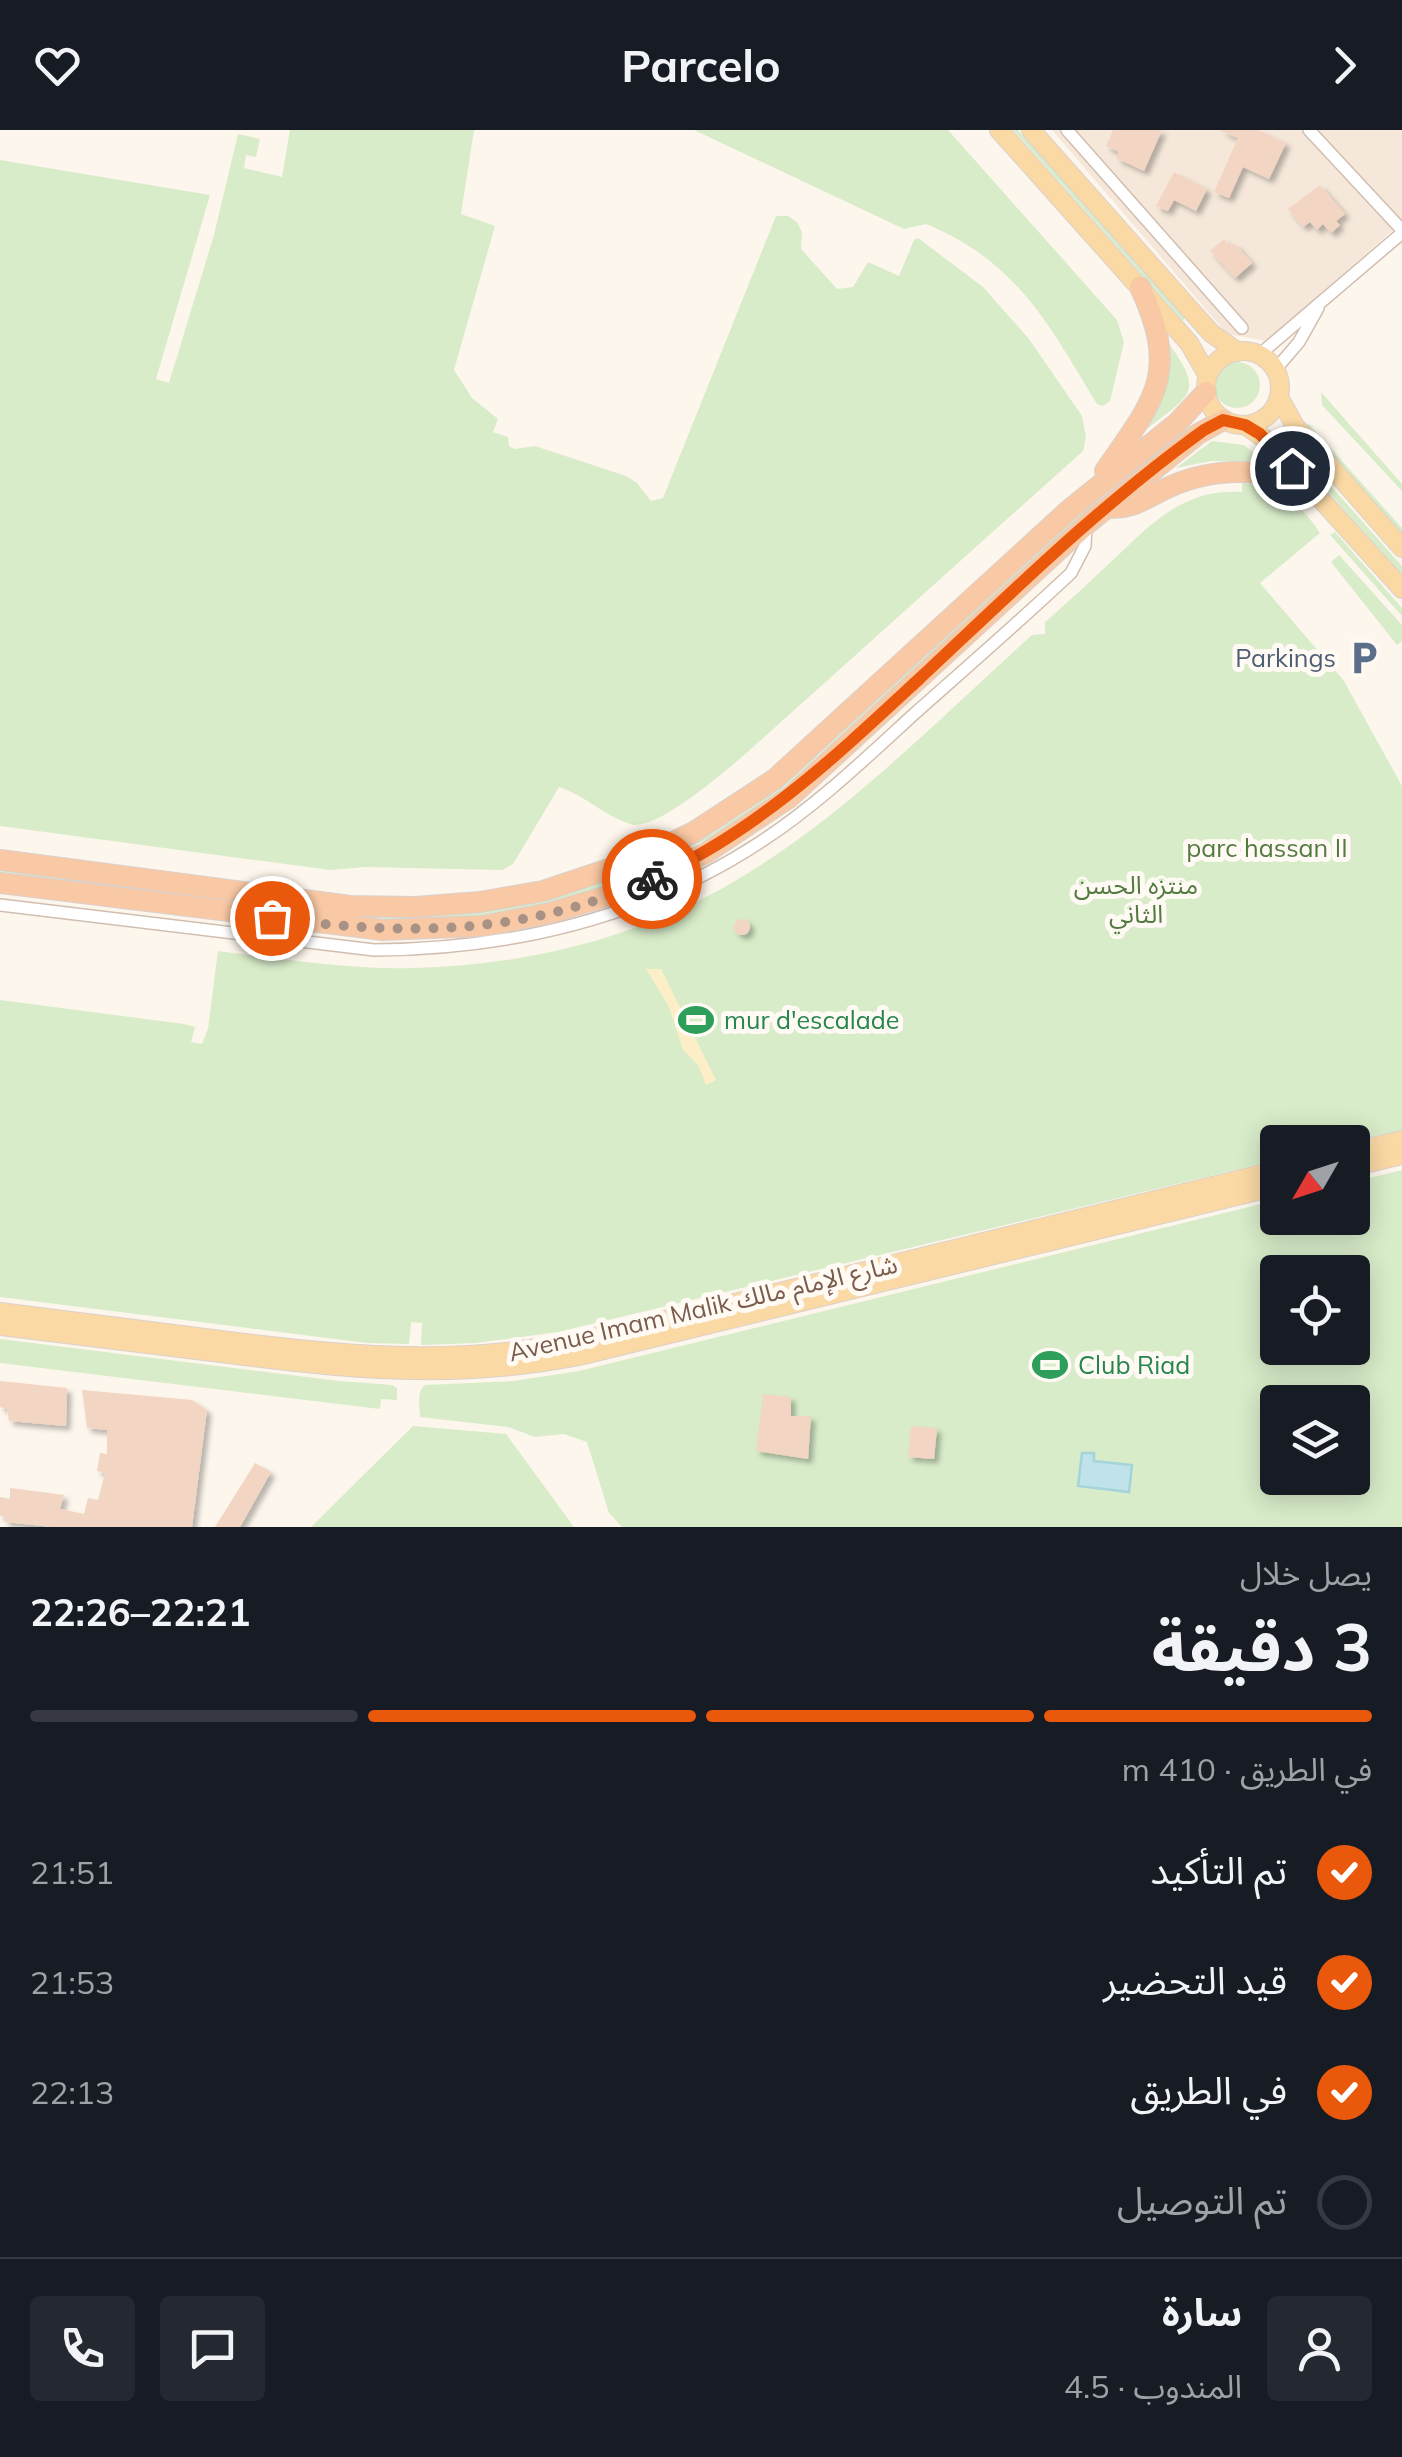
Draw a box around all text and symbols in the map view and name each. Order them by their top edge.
text: Parcelo [621,37,781,93]
icon: heart [30,38,85,93]
icon: forward [1317,38,1372,93]
pin [1250,426,1335,511]
icon: home [1265,441,1320,496]
parking icon: Parkings [1345,639,1383,677]
place label: Parkings [1235,642,1336,673]
courier [602,829,702,929]
park label: parc hassan II [1186,832,1348,863]
icon: bike [625,852,680,907]
park label: منتزه الحسن الثاني [1074,869,1198,934]
pin [230,876,315,961]
icon: bag [245,891,300,946]
sports icon: mur d'escalade [677,1001,715,1039]
place label: mur d'escalade [724,1004,899,1035]
north arrow [1260,1125,1370,1235]
map controls [1260,1125,1370,1495]
street label: Avenue Imam Malik شارع الإمام مالك [506,1248,901,1372]
button: locate [1260,1255,1370,1365]
sports icon: Club Riad [1031,1346,1069,1384]
place label: Club Riad [1078,1349,1190,1380]
button: layers [1260,1385,1370,1495]
text: يصل خلال [1240,1553,1372,1593]
text: 22:21–22:26 [30,1588,250,1636]
text: 3 دقيقة [1152,1606,1372,1687]
text: في الطريق · 410 m [1122,1749,1372,1789]
icon: check [1317,1845,1372,1900]
text: تم التأكيد [1150,1846,1287,1894]
text: 21:51 [30,1852,114,1892]
icon: check [1317,1955,1372,2010]
text: قيد التحضير [1103,1956,1287,2004]
text: 21:53 [30,1962,114,2002]
icon: check [1317,2065,1372,2120]
text: في الطريق [1130,2066,1287,2114]
text: 22:13 [30,2072,114,2112]
text: تم التوصيل [1117,2176,1287,2224]
text: سارة [1162,2288,1242,2336]
button: phone [30,2296,135,2401]
button: chat [160,2296,265,2401]
button: person [1267,2296,1372,2401]
text: المندوب · 4.5 [1064,2366,1242,2406]

